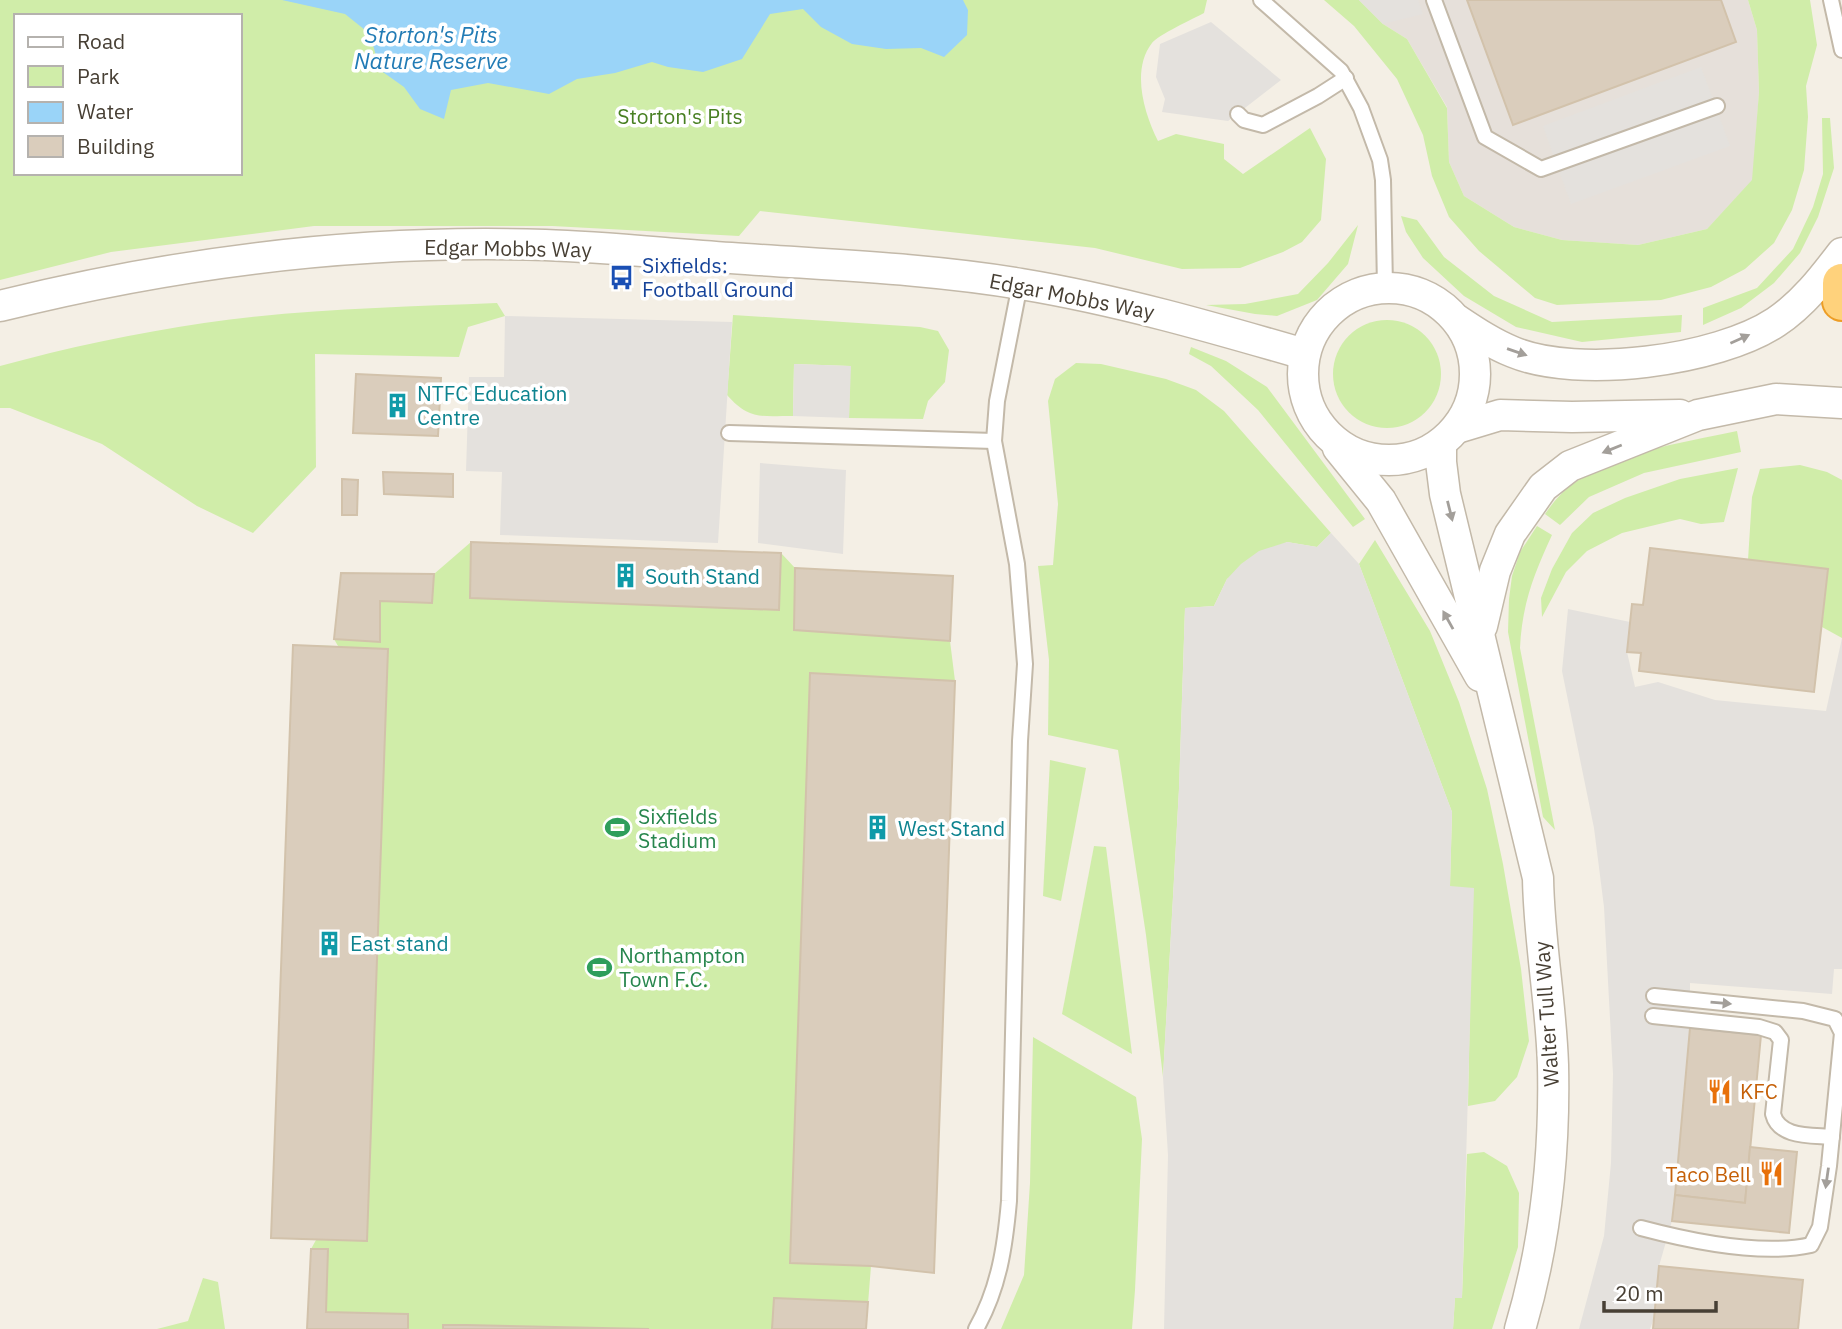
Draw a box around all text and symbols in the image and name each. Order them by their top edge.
legend [14,14,242,175]
water label: Storton's Pits Nature Reserve [354,19,508,75]
text: Road [77,27,125,55]
text: Park [77,62,120,90]
text: Water [77,97,134,125]
park label: Storton's Pits [617,102,743,130]
text: Building [77,132,154,160]
street label: Edgar Mobbs Way [424,233,593,263]
place label: Sixfields: Football Ground [642,251,794,303]
bus stop icon: Sixfields: Football Ground [608,263,636,291]
street label: Edgar Mobbs Way [987,266,1157,326]
one-way arrow [1730,333,1750,345]
one-way arrow [1506,347,1527,358]
place label: NTFC Education Centre [417,379,567,431]
building icon: NTFC Education Centre [383,391,411,419]
one-way arrow [1601,444,1622,455]
one-way arrow [1444,500,1455,522]
building icon: South Stand [611,562,639,590]
place label: South Stand [645,562,760,590]
one-way arrow [1442,610,1454,629]
place label: Sixfields Stadium [638,802,718,854]
sports icon: Sixfields Stadium [604,814,632,842]
building icon: West Stand [864,814,892,842]
place label: West Stand [898,814,1005,842]
building icon: East stand [316,929,344,957]
place label: East stand [350,929,449,957]
street label: Walter Tull Way [1527,940,1565,1088]
place label: Northampton Town F.C. [619,941,745,993]
sports icon: Northampton Town F.C. [585,953,613,981]
one-way arrow [1711,998,1733,1009]
restaurant icon: KFC [1706,1077,1734,1105]
place label: KFC [1740,1077,1778,1105]
place label: Taco Bell [1666,1160,1751,1188]
restaurant icon: Taco Bell [1757,1160,1785,1188]
one-way arrow [1822,1168,1833,1190]
scale bar [1604,1270,1716,1314]
text: 20 m [1615,1279,1664,1307]

